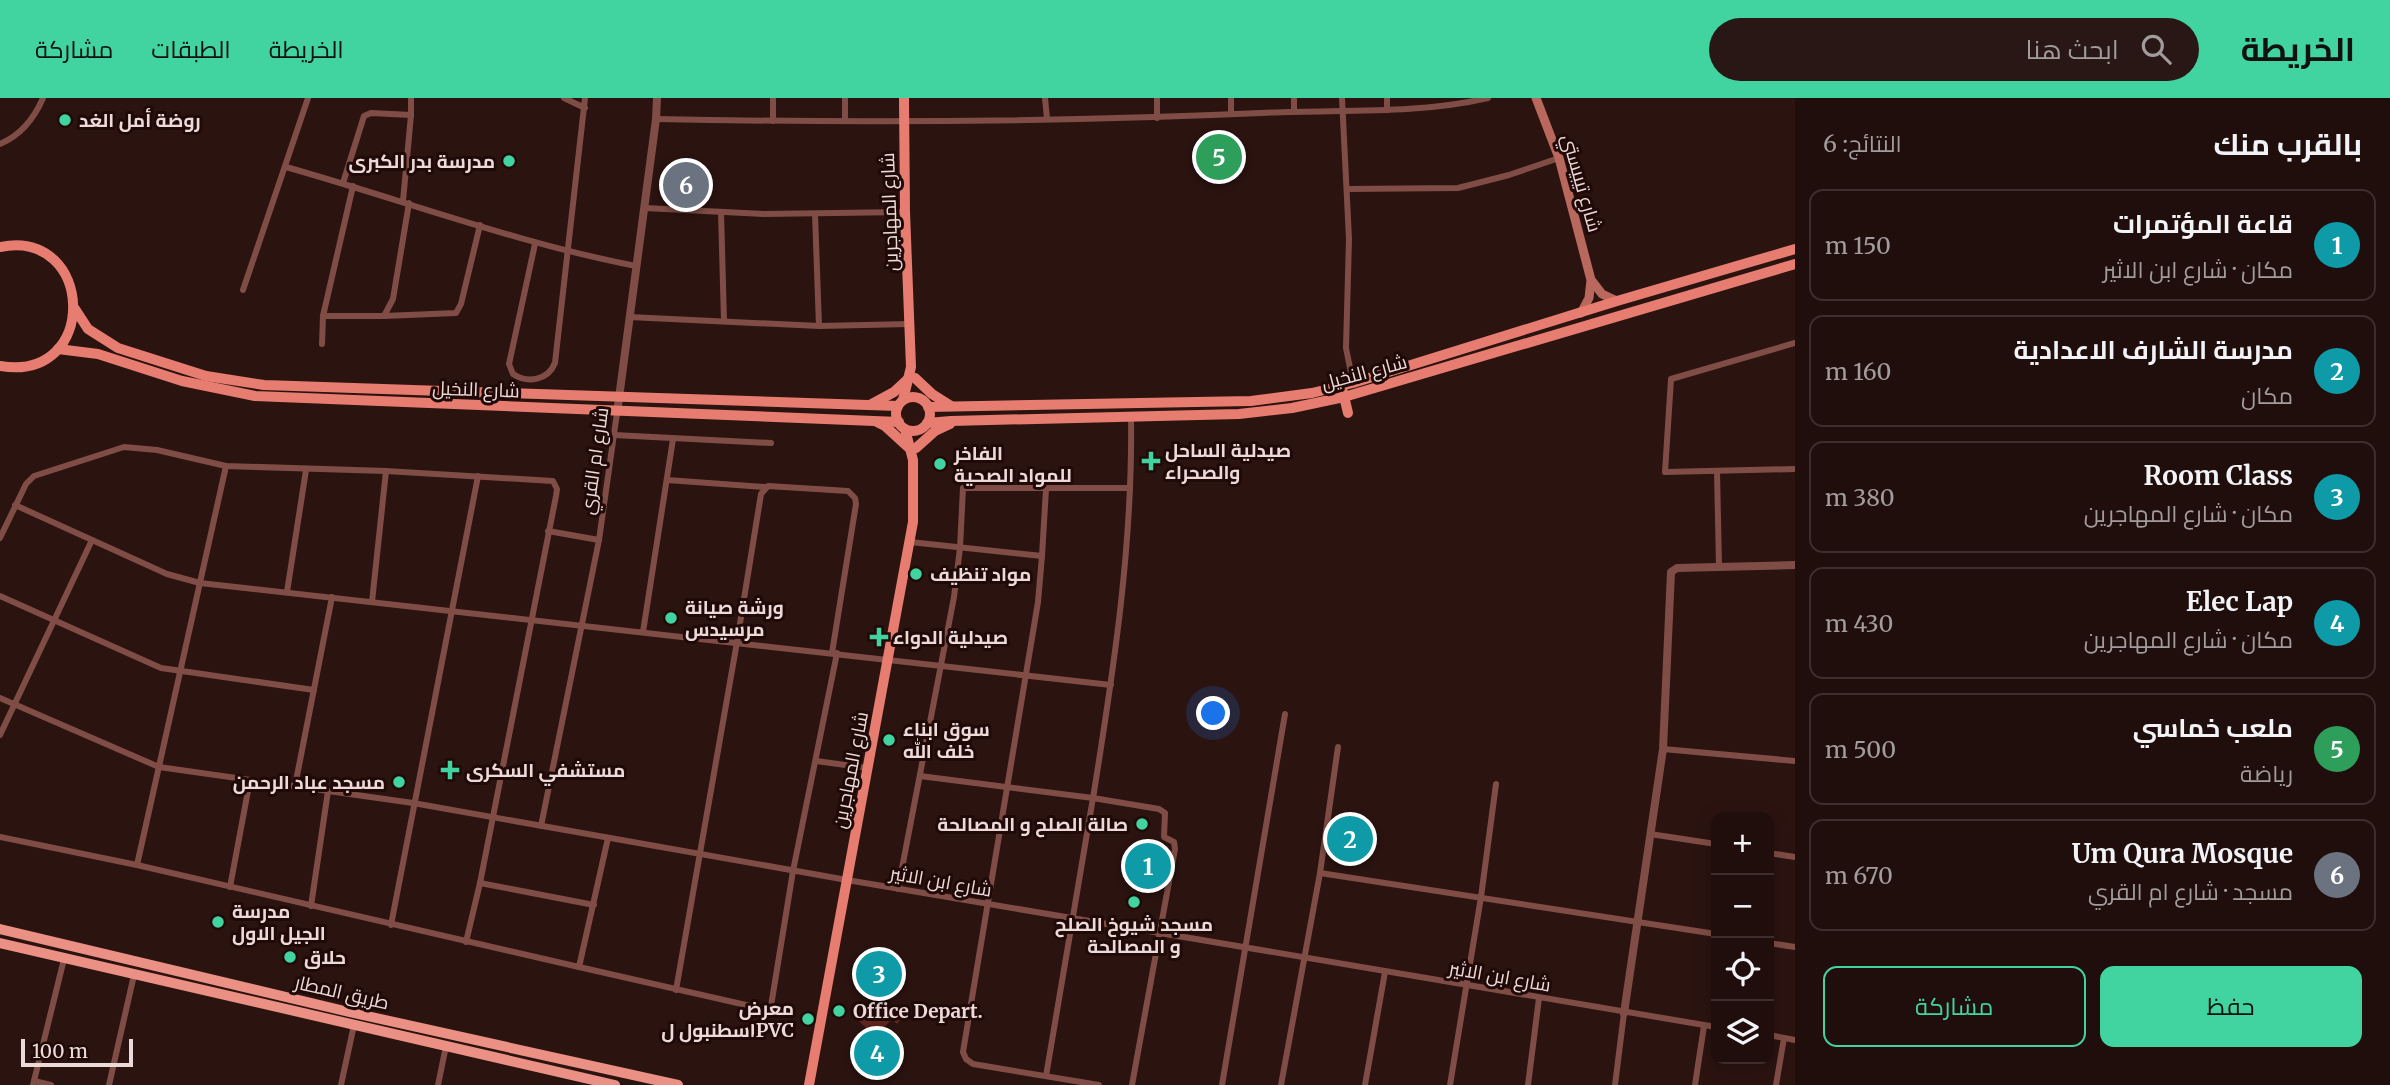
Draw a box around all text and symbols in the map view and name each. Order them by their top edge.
search box [1709,18,2199,81]
text: الخريطة [2241,29,2355,70]
icon: search [2137,30,2175,68]
text: ابحث هنا [2026,33,2119,66]
text: مشاركة [35,34,113,65]
text: الطبقات [151,34,231,65]
text: الخريطة [269,34,344,65]
place label: روضة أمل الغد [79,107,201,132]
marker: روضة أمل الغد [57,112,73,128]
text: بالقرب منك [2213,125,2362,163]
text: النتائج: 6 [1823,129,1902,158]
pin: 5 [1196,131,1242,183]
street label: شارع تيبيستي [1554,131,1607,235]
place label: مدرسة بدر الكبرى [349,149,495,173]
street label: شارع المهاجرين [875,152,905,272]
marker: مدرسة بدر الكبرى [501,153,517,169]
pin: 6 [663,159,709,211]
text: قاعة المؤتمرات [2113,207,2293,240]
text: 150 m [1825,231,1891,260]
text: 1 [2332,231,2342,260]
text: مكان · شارع ابن الاثير [2103,255,2293,284]
text: مدرسة الشارف الاعدادية [2014,333,2293,366]
street label: شارع النخيل [1319,349,1410,397]
text: 160 m [1825,357,1891,386]
text: 2 [2330,357,2344,386]
street label: شارع النخيل [432,375,520,405]
text: مكان [2241,381,2293,410]
street label: شارع ام القري [575,406,616,517]
place label: صيدلية الساحل والصحراء [1165,438,1291,484]
place label: الفاخر للمواد الصحية [953,441,1072,487]
marker: صيدلية الساحل والصحراء [1143,453,1159,469]
marker: الفاخر للمواد الصحية [932,456,948,472]
text: Room Class [2144,459,2293,492]
text: 380 m [1825,483,1895,512]
text: 3 [2330,483,2344,512]
text: مكان · شارع المهاجرين [2084,499,2293,528]
place label: مواد تنظيف [930,562,1031,586]
marker: مواد تنظيف [908,566,924,582]
text: Elec Lap [2186,585,2293,618]
place label: ورشة صيانة مرسيدس [685,595,784,641]
text: 430 m [1825,609,1893,638]
text: 4 [2330,609,2344,638]
marker: ورشة صيانة مرسيدس [663,610,679,626]
place label: صيدلية الدواء [893,625,1008,649]
text: مكان · شارع المهاجرين [2084,625,2293,654]
marker: صيدلية الدواء [871,629,887,645]
your location [1196,696,1230,730]
street label: شارع المهاجرين [827,709,875,831]
text: ملعب خماسي [2133,711,2293,744]
place label: سوق ابناء خلف الله [903,717,990,763]
marker: سوق ابناء خلف الله [881,732,897,748]
text: 500 m [1825,735,1896,764]
text: 5 [2330,735,2344,764]
place label: مستشفي السكرى [466,758,625,786]
text: رياضة [2240,759,2293,788]
marker: مستشفي السكرى [440,760,460,780]
place label: مسجد عباد الرحمن [233,770,385,794]
marker: مسجد عباد الرحمن [391,774,407,790]
place label: صالة الصلح و المصالحة [937,812,1128,838]
map controls [1711,812,1774,1064]
button: + [1711,812,1774,875]
pin: 2 [1327,813,1373,865]
marker: صالة الصلح و المصالحة [1134,816,1150,832]
text: Um Qura Mosque [2072,837,2293,870]
pin: 1 [1125,840,1171,892]
street label: شارع ابن الاثير [887,860,994,904]
text: 670 m [1825,861,1893,890]
text: 6 [2330,861,2344,890]
button: − [1711,875,1774,938]
text: مسجد · شارع ام القري [2088,877,2293,906]
marker: مسجد شيوخ الصلح و المصالحة [1126,894,1142,910]
place label: مدرسة الجيل الاول [232,899,326,946]
place label: مسجد شيوخ الصلح و المصالحة [1055,912,1213,958]
marker: مدرسة الجيل الاول [210,914,226,930]
button: locate [1711,938,1774,1001]
place label: حلاق [304,945,346,969]
pin: 3 [856,948,902,1000]
marker: حلاق [282,949,298,965]
street label: شارع ابن الاثير [1446,955,1553,999]
button: مشاركة [1823,966,2086,1047]
button: حفظ [2100,966,2362,1047]
street label: طريق المطار [291,969,391,1015]
place label: معرض اسطنبول لPVC [661,996,794,1043]
place label: Office Depart. [853,999,983,1023]
button: layers [1711,1001,1774,1064]
marker: Office Depart. [831,1003,847,1019]
marker: معرض اسطنبول لPVC [800,1011,816,1027]
pin: 4 [854,1027,900,1079]
scale bar [21,1036,133,1068]
text: 100 m [32,1039,88,1063]

